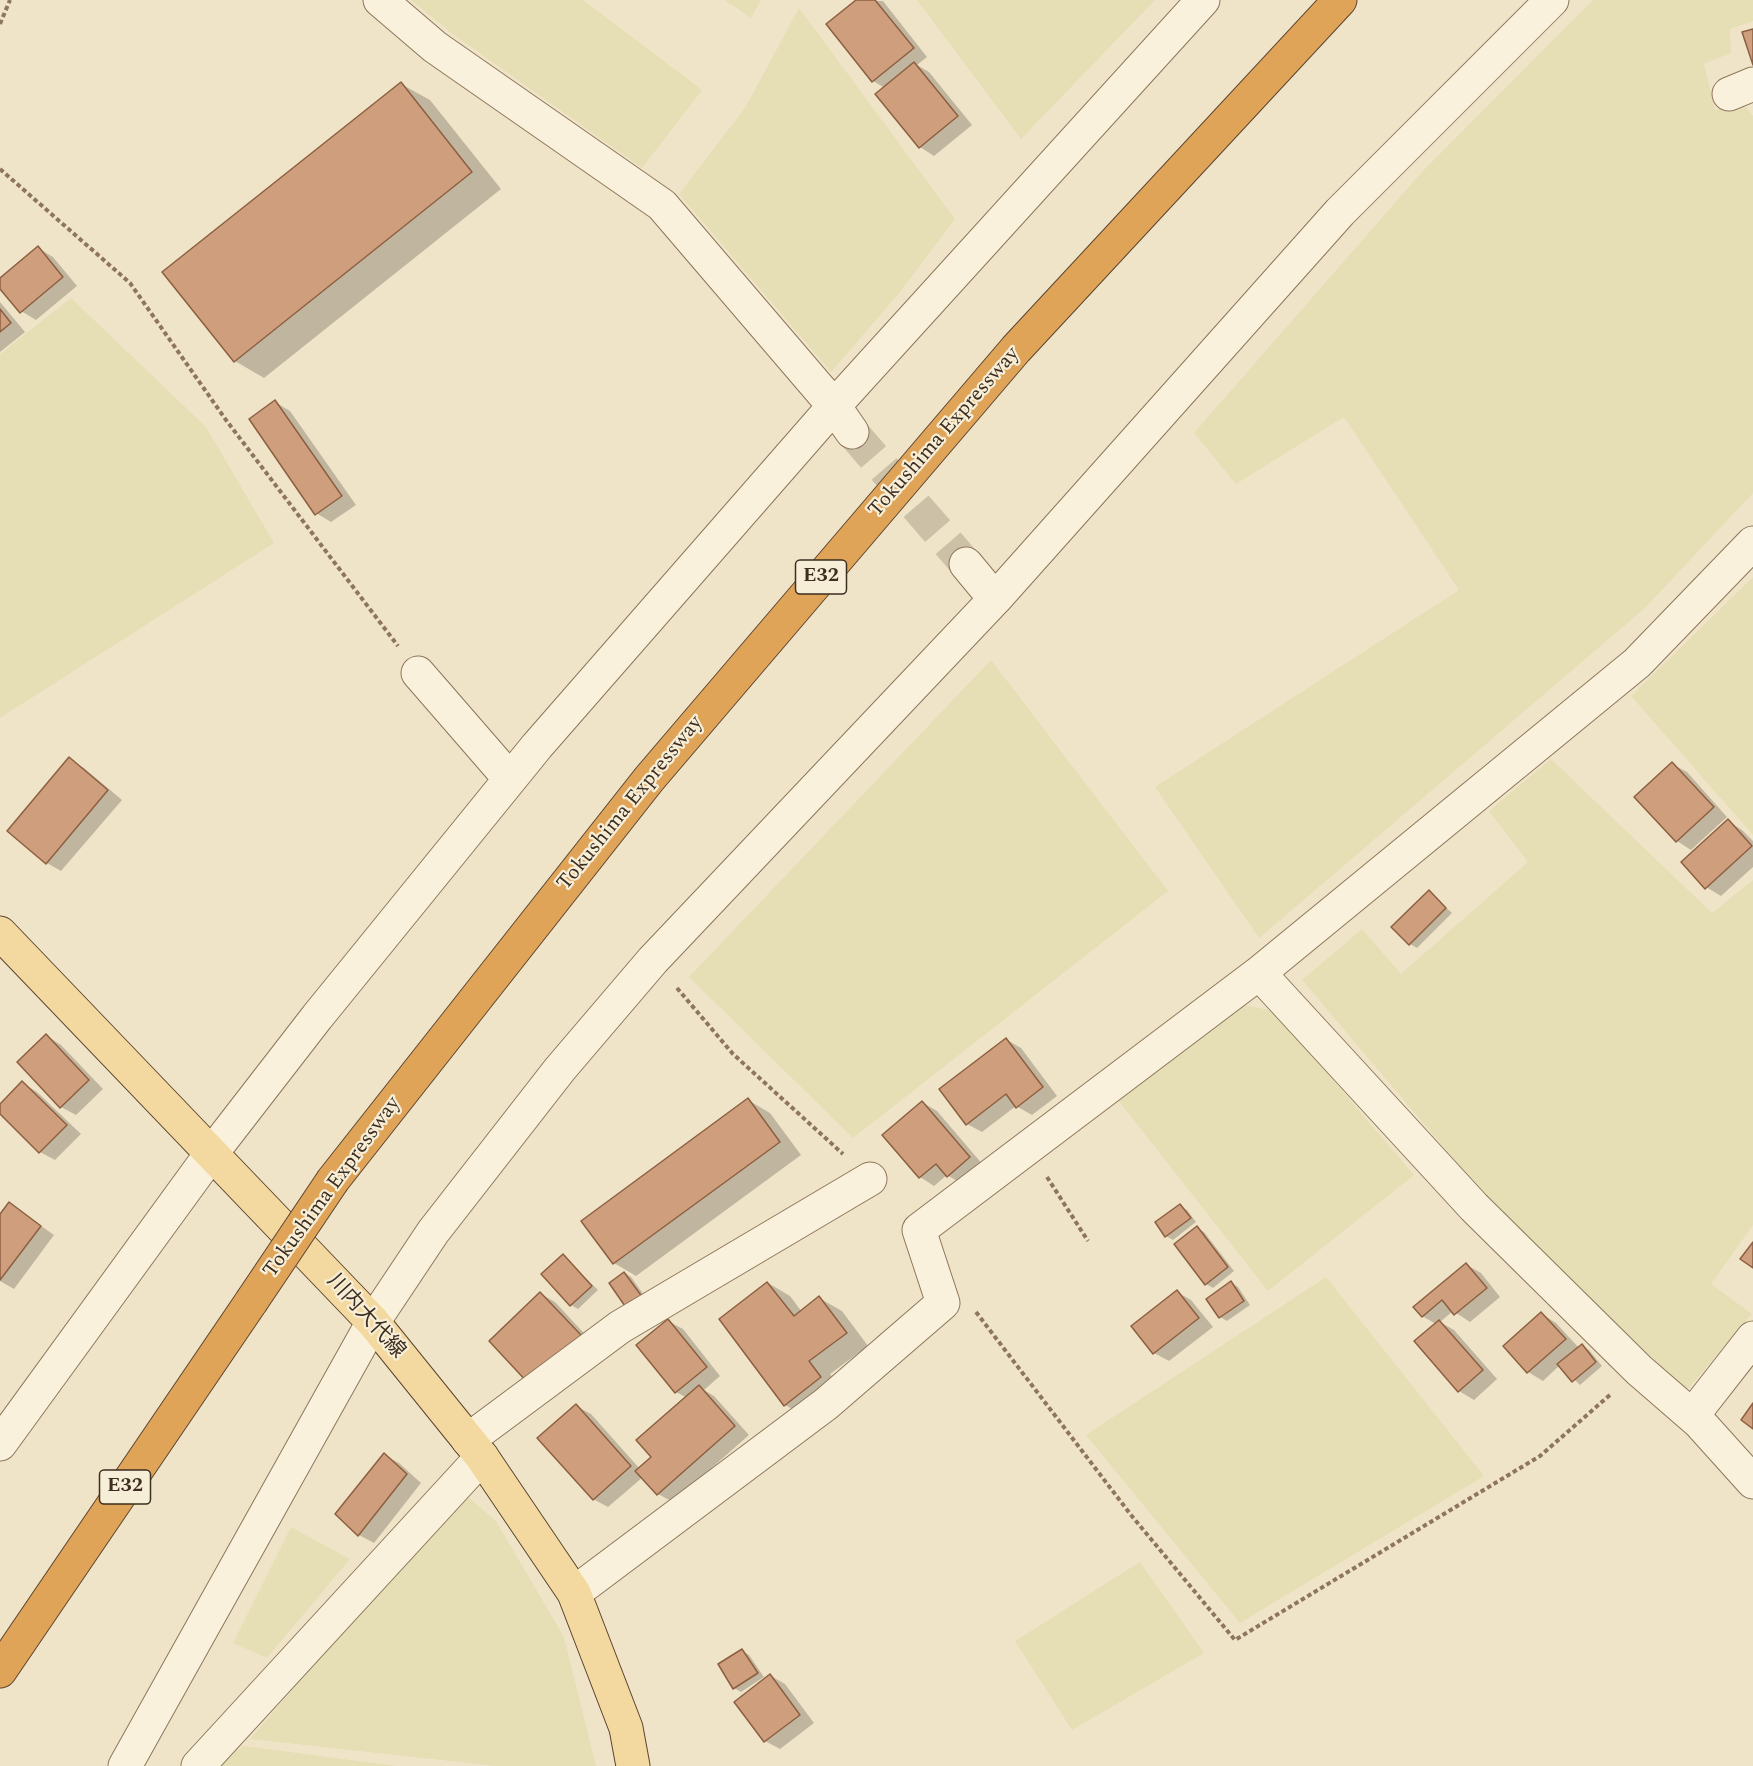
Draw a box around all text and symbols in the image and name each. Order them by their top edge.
street label: Tokushima Expressway [864,343,1026,523]
road number: E32 [796,560,846,594]
street label: Tokushima Expressway [553,712,709,896]
street label: Tokushima Expressway [259,1093,407,1283]
street label: 川内大代線 [321,1270,409,1364]
road number: E32 [100,1470,150,1504]

